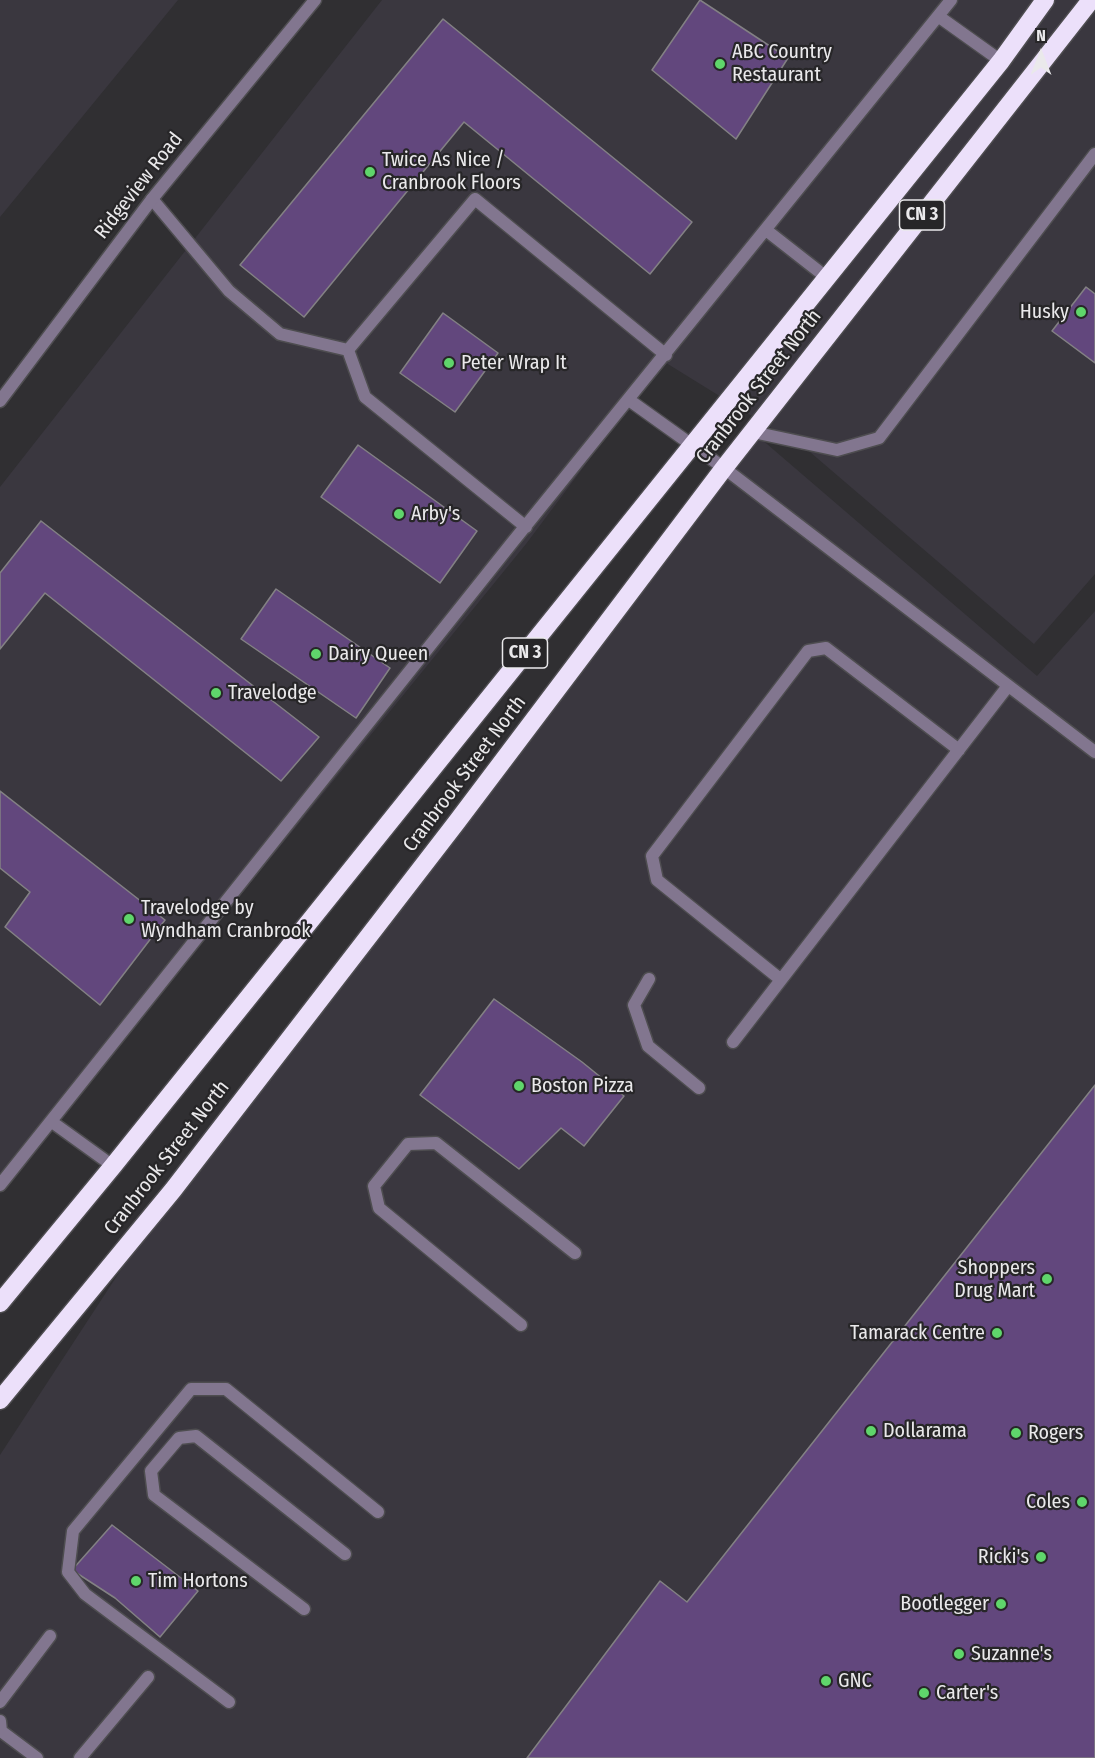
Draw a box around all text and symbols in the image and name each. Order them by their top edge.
north arrow [1011,24,1071,84]
text: N [1036,26,1046,45]
place label: ABC Country Restaurant [732,40,832,87]
marker: ABC Country Restaurant [713,57,727,71]
street label: Ridgeview Road [90,128,188,244]
place label: Twice As Nice / Cranbrook Floors [382,148,521,195]
marker: Twice As Nice / Cranbrook Floors [363,165,377,179]
road number: CN 3 [900,200,944,230]
place label: Husky [1020,300,1069,324]
street label: Cranbrook Street North [691,305,827,469]
marker: Husky [1074,305,1088,319]
place label: Peter Wrap It [461,351,567,375]
marker: Peter Wrap It [442,356,456,370]
place label: Arby's [411,502,460,526]
marker: Arby's [392,507,406,521]
road number: CN 3 [502,638,548,668]
place label: Dairy Queen [328,642,428,666]
marker: Dairy Queen [309,647,323,661]
place label: Travelodge [228,681,317,705]
marker: Travelodge [209,686,223,700]
street label: Cranbrook Street North [398,691,532,857]
place label: Travelodge by Wyndham Cranbrook [141,896,311,943]
marker: Travelodge by Wyndham Cranbrook [122,912,136,926]
place label: Boston Pizza [531,1074,634,1098]
street label: Cranbrook Street North [99,1076,235,1240]
marker: Boston Pizza [512,1079,526,1093]
place label: Shoppers Drug Mart [954,1256,1035,1303]
marker: Shoppers Drug Mart [1040,1272,1054,1286]
place label: Tamarack Centre [850,1321,985,1345]
marker: Tamarack Centre [990,1326,1004,1340]
place label: Dollarama [883,1419,967,1443]
place label: Rogers [1028,1421,1083,1445]
marker: Dollarama [864,1424,878,1438]
marker: Rogers [1009,1426,1023,1440]
place label: Coles [1026,1490,1070,1514]
marker: Coles [1075,1495,1089,1509]
place label: Ricki's [978,1545,1029,1569]
marker: Ricki's [1034,1550,1048,1564]
place label: Tim Hortons [148,1569,248,1593]
marker: Tim Hortons [129,1574,143,1588]
place label: Bootlegger [900,1592,989,1616]
marker: Bootlegger [994,1597,1008,1611]
place label: Suzanne's [971,1642,1052,1666]
marker: Suzanne's [952,1647,966,1661]
place label: GNC [838,1669,872,1693]
marker: GNC [819,1674,833,1688]
place label: Carter's [936,1681,998,1705]
marker: Carter's [917,1686,931,1700]

